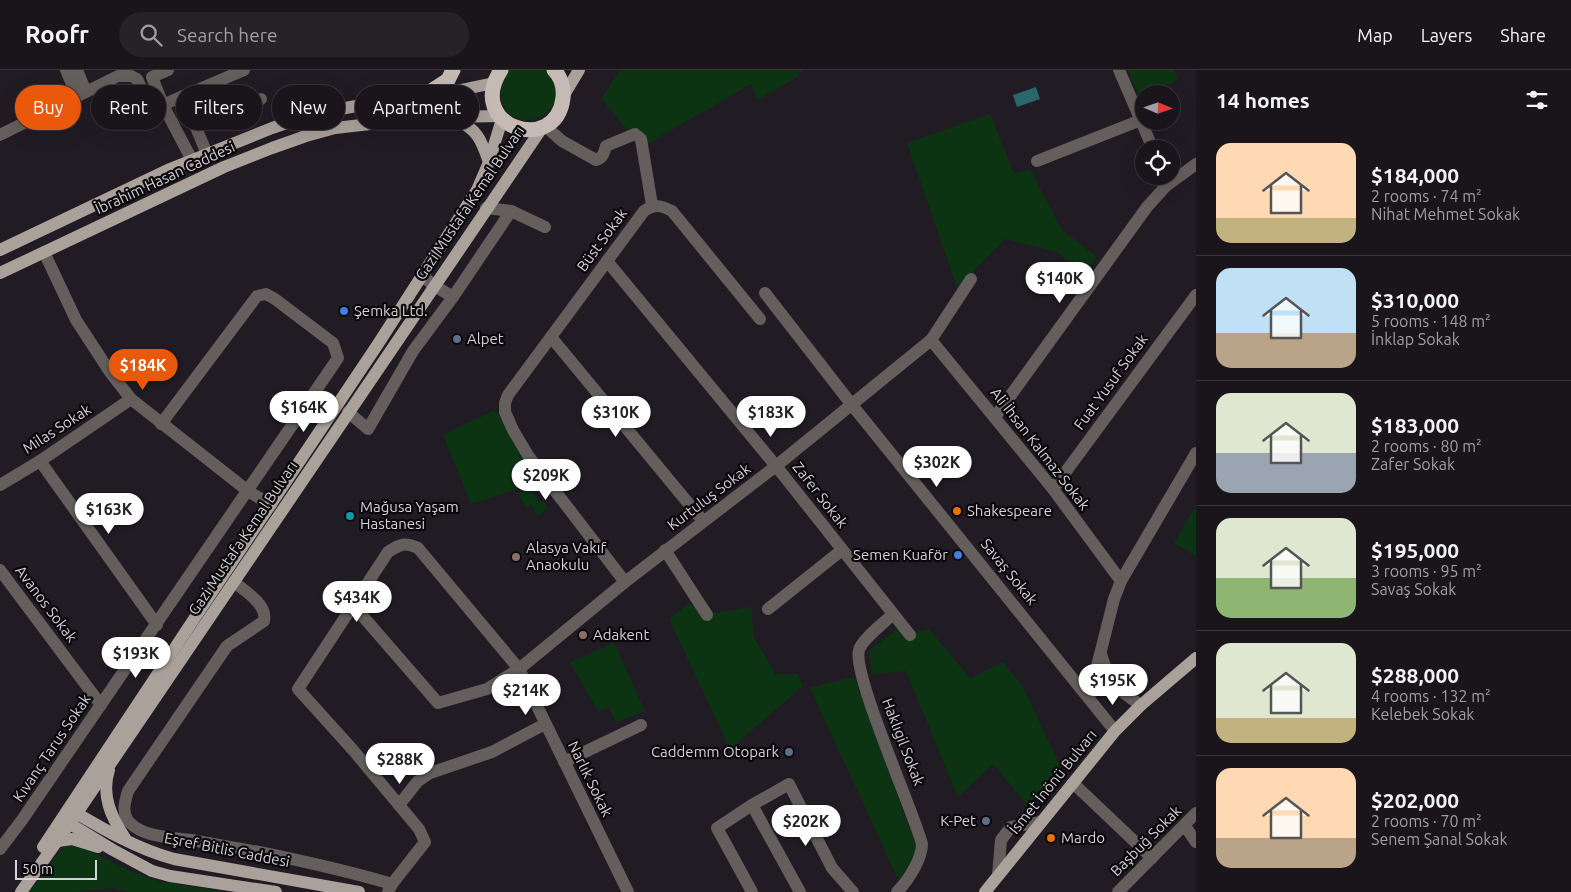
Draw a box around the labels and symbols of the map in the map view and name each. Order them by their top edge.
north arrow [1135,85,1180,130]
street label: Gazi Mustafa Kemal Bulvarı [412,123,527,283]
street label: İbrahim Hasan Caddesi [92,138,237,217]
street label: Büst Sokak [573,205,630,274]
pin: $140K [1025,262,1095,304]
place label: Şemka Ltd. [354,302,428,319]
marker: Şemka Ltd. [338,305,350,317]
place label: Alpet [467,330,504,347]
street label: Fuat Yusuf Sokak [1070,330,1151,433]
marker: Alpet [451,333,463,345]
pin: $184K [108,348,178,391]
street label: Ali İhsan Kalmaz Sokak [987,384,1094,514]
pin: $164K [269,390,339,433]
pin: $310K [581,396,651,438]
pin: $183K [736,396,806,438]
street label: Milas Sokak [19,400,94,457]
pin: $302K [902,446,972,488]
street label: Gazi Mustafa Kemal Bulvarı [185,458,300,618]
pin: $209K [511,458,581,501]
street label: Zafer Sokak [789,458,852,531]
street label: Kurtuluş Sokak [664,460,754,533]
pin: $163K [74,492,144,535]
place label: Mağusa Yaşam Hastanesi [360,498,459,532]
place label: Shakespeare [967,502,1052,519]
marker: Shakespeare [951,505,963,517]
marker: Mağusa Yaşam Hastanesi [344,510,356,522]
street label: Savaş Sokak [978,535,1041,608]
place label: Alasya Vakıf Anaokulu [526,539,606,573]
place label: Semen Kuaför [853,546,948,563]
marker: Semen Kuaför [952,549,964,561]
marker: Alasya Vakıf Anaokulu [510,551,522,563]
street label: Avanos Sokak [12,562,81,646]
pin: $434K [322,580,392,623]
place label: Adakent [593,626,649,643]
marker: Adakent [577,629,589,641]
pin: $193K [101,636,171,679]
pin: $195K [1078,664,1148,706]
pin: $214K [491,674,561,716]
street label: Kıvanç Tarus Sokak [9,690,94,805]
street label: Haklıgil Sokak [879,696,928,788]
street label: İsmet İnönü Bulvarı [1005,726,1100,837]
street label: Narlık Sokak [565,738,616,820]
pin: $288K [365,742,435,785]
place label: Caddemm Otopark [651,743,779,760]
marker: Caddemm Otopark [783,746,795,758]
street label: Başbuğ Sokak [1107,802,1185,879]
pin: $202K [771,804,841,847]
place label: K-Pet [940,812,976,829]
marker: K-Pet [980,815,992,827]
street label: Eşref Bitlis Caddesi [163,829,291,870]
place label: Mardo [1061,829,1105,846]
marker: Mardo [1045,832,1057,844]
scale bar [15,857,98,880]

